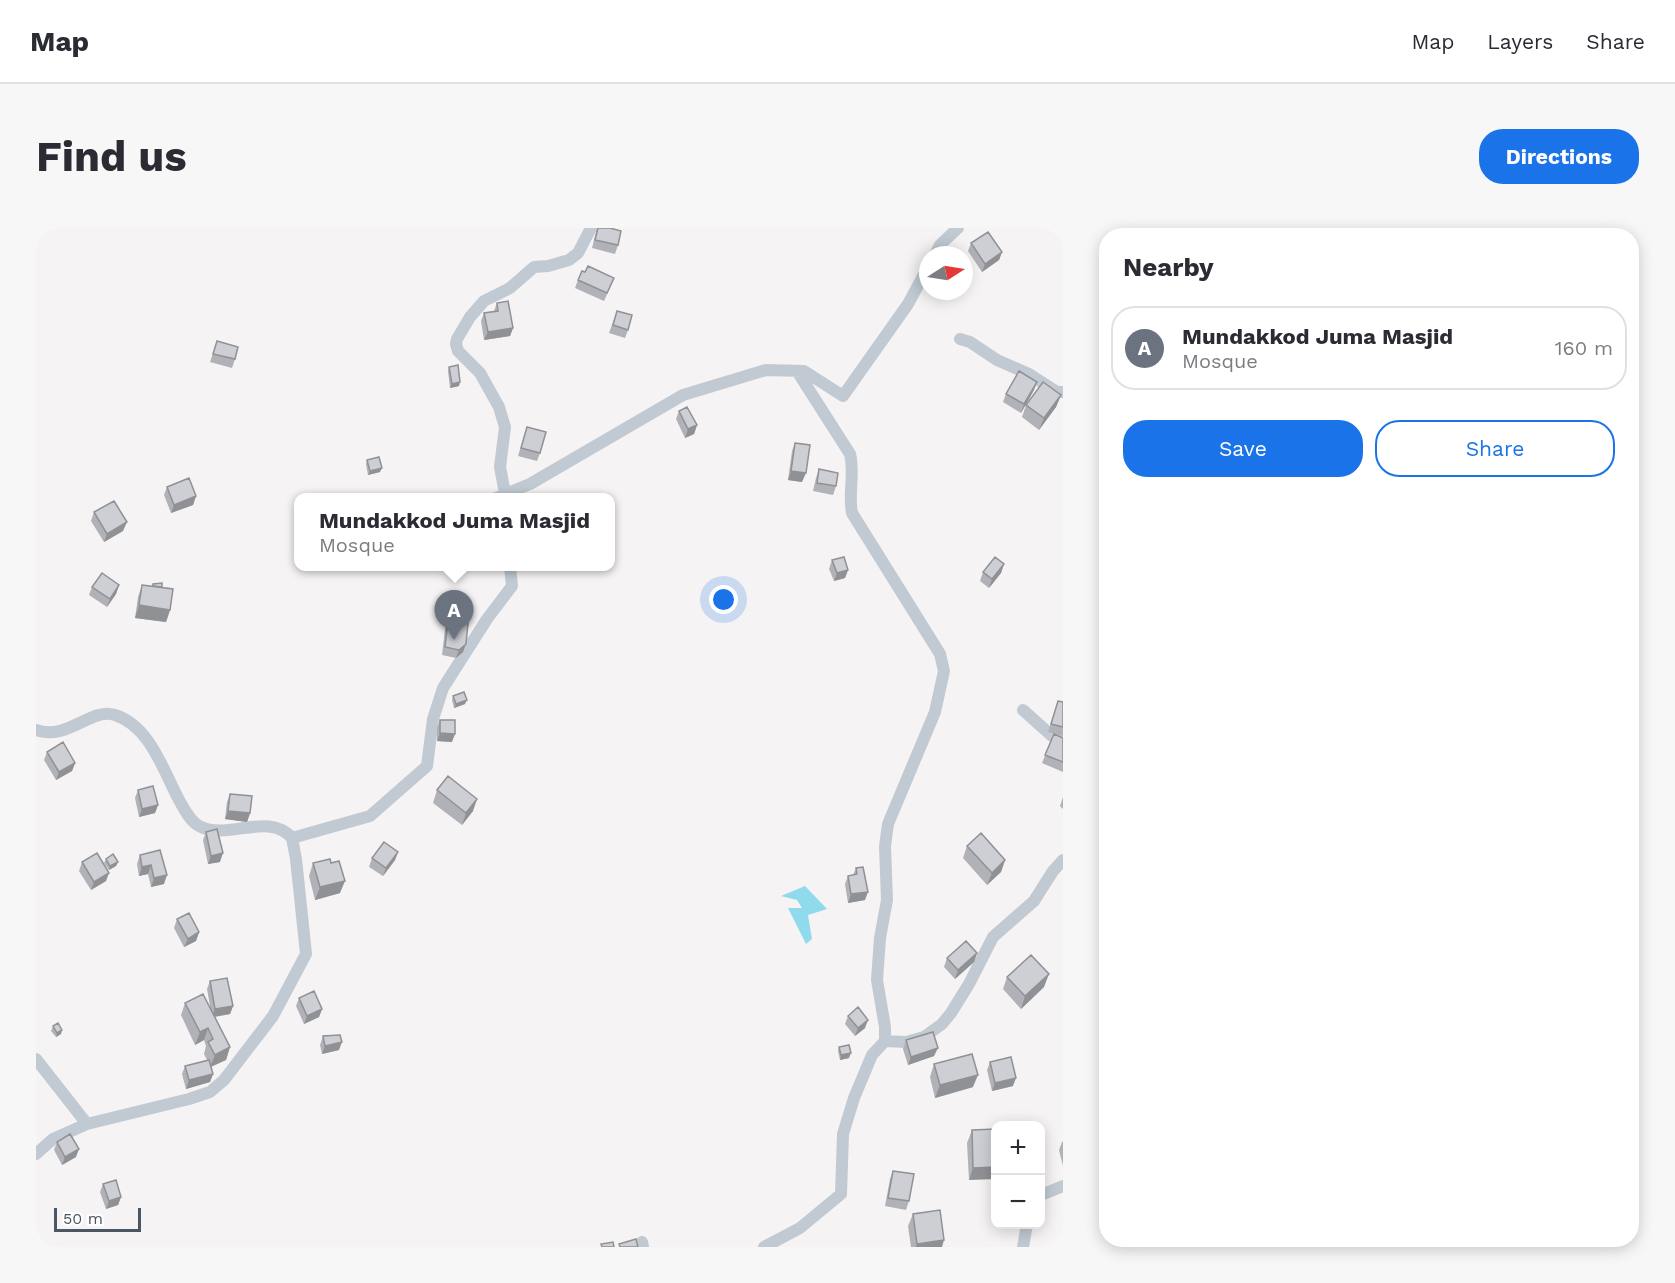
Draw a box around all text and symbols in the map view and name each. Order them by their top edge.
text: Map [30,25,89,58]
text: Map [1411,29,1454,54]
text: Layers [1487,29,1553,54]
text: Share [1586,29,1645,54]
button: Directions [1479,129,1639,184]
text: Find us [36,132,187,181]
north arrow [919,246,973,300]
text: Nearby [1123,252,1214,282]
text: Mundakkod Juma Masjid [1182,324,1453,349]
text: A [1138,336,1151,360]
text: 160 m [1555,336,1613,360]
text: Mosque [1182,349,1258,373]
button: Save [1123,420,1363,477]
button: Share [1375,420,1615,477]
popup [294,493,615,571]
text: Mundakkod Juma Masjid [319,508,590,533]
text: Mosque [319,533,395,557]
your location [709,585,738,614]
pin: A [434,590,474,640]
map controls [991,1121,1045,1229]
button: + [991,1121,1045,1175]
button: − [991,1175,1045,1229]
scale bar [54,1205,141,1232]
text: 50 m [63,1209,103,1228]

